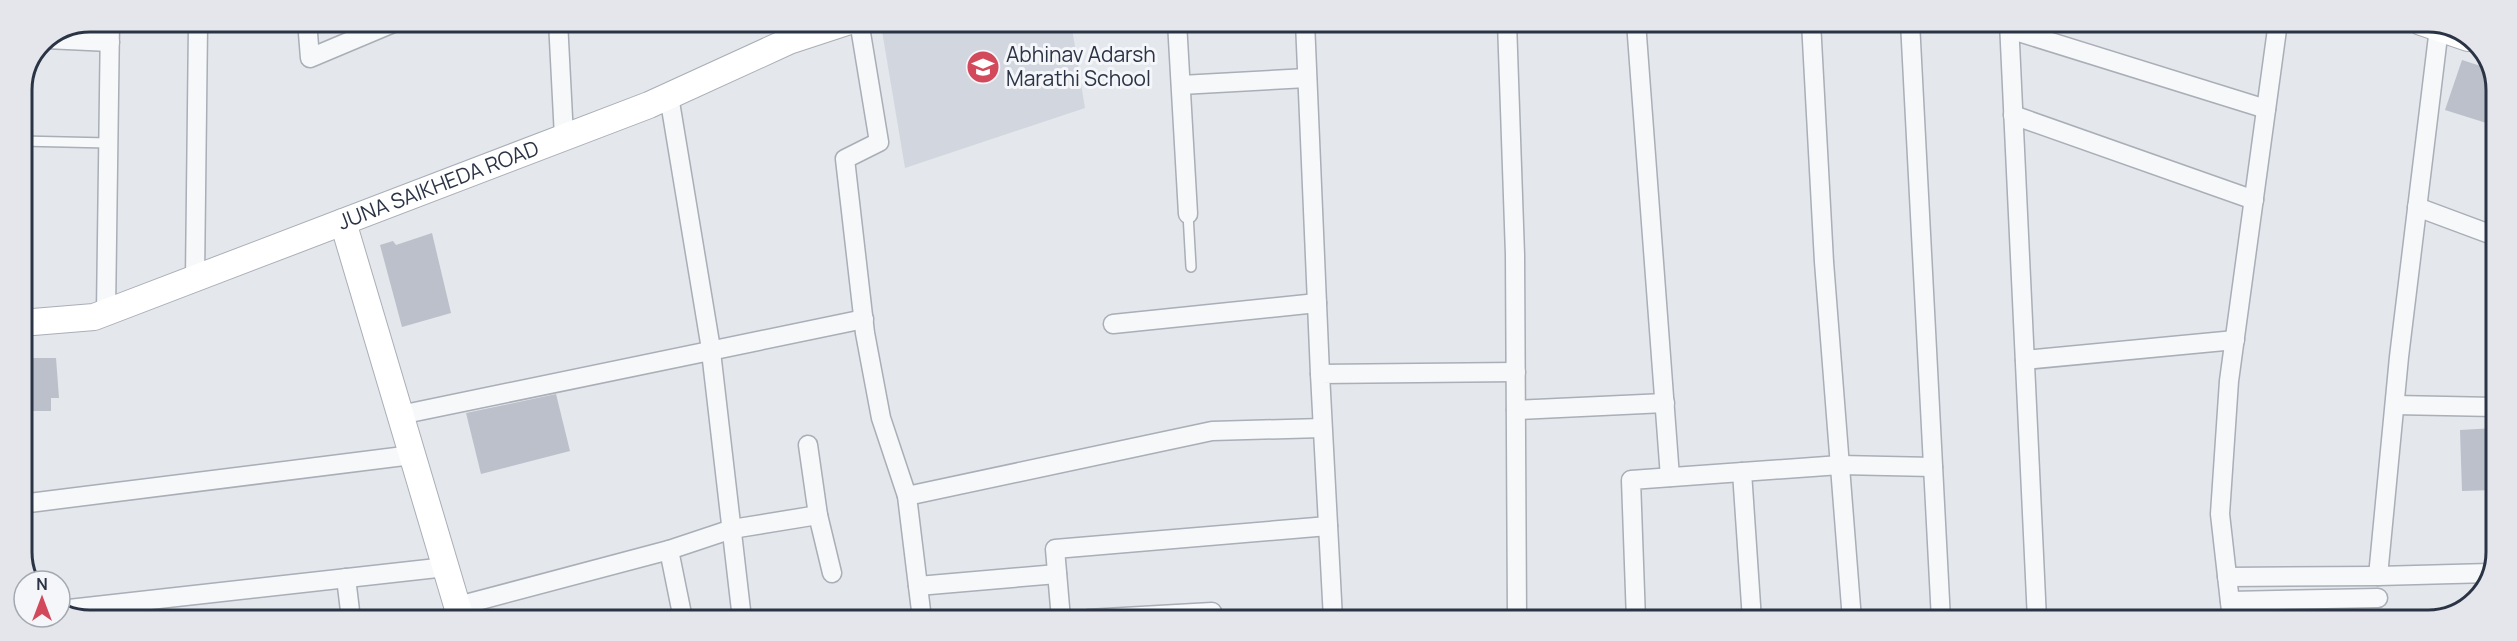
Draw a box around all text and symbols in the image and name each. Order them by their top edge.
place label: Abhinav Adarsh Marathi School [1006,40,1156,92]
school or university icon: Abhinav Adarsh Marathi School [965,49,1001,85]
street label: JUNA SAIKHEDA ROAD [334,133,543,236]
north arrow [12,569,72,629]
text: N [36,573,48,595]

